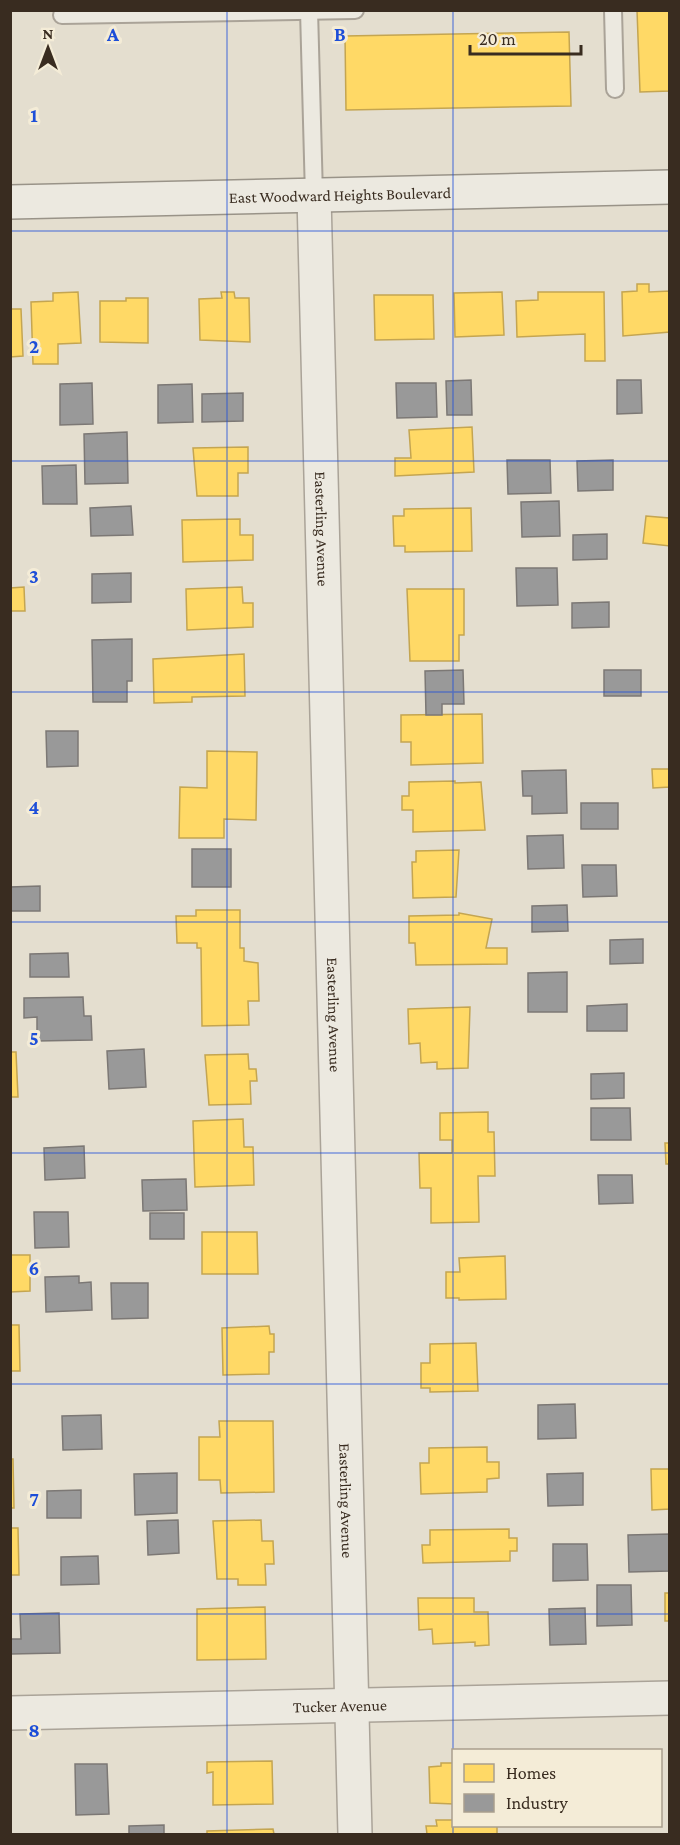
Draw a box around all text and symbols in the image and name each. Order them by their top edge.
north arrow [18,18,78,78]
scale bar [470,18,581,56]
text: A [106,23,120,45]
text: B [334,23,346,45]
text: N [43,25,54,42]
text: 20 m [479,29,516,49]
text: 1 [30,104,38,126]
street label: East Woodward Heights Boulevard [229,184,452,206]
text: 2 [29,335,39,357]
street label: Easterling Avenue [312,471,332,587]
text: 3 [29,565,39,587]
text: 4 [29,796,40,818]
street label: Easterling Avenue [324,957,344,1072]
text: 5 [29,1027,39,1049]
text: 6 [29,1257,39,1279]
street label: Easterling Avenue [336,1443,356,1558]
text: 7 [29,1488,39,1510]
street label: Tucker Avenue [293,1696,387,1716]
text: 8 [28,1719,40,1741]
legend [452,1749,662,1827]
text: Homes [506,1763,556,1783]
text: Industry [506,1793,569,1813]

